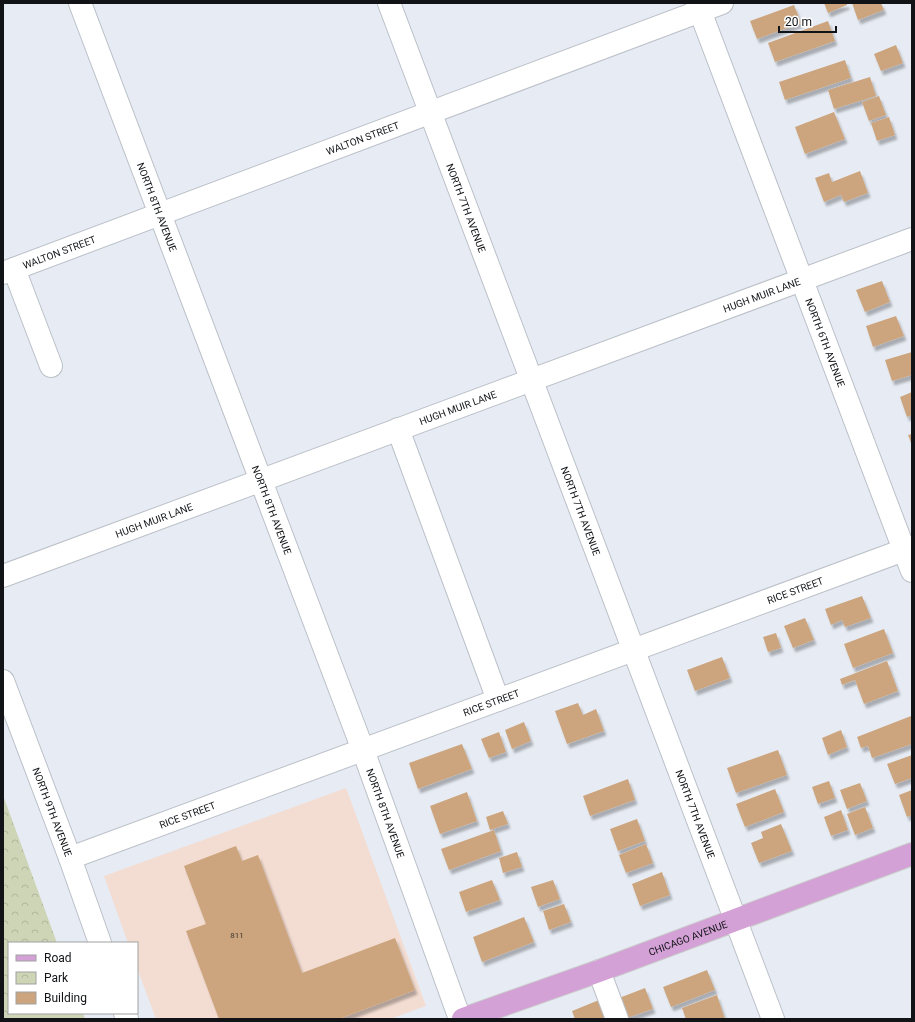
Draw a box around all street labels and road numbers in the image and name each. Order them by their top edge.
street label: WALTON STREET [325,120,401,157]
street label: NORTH 8TH AVENUE [135,161,179,253]
street label: NORTH 7TH AVENUE [444,162,488,254]
street label: WALTON STREET [21,234,97,271]
street label: HUGH MUIR LANE [722,276,802,315]
street label: NORTH 6TH AVENUE [803,297,847,389]
street label: HUGH MUIR LANE [418,388,498,427]
street label: NORTH 8TH AVENUE [250,464,293,556]
street label: NORTH 7TH AVENUE [559,465,602,557]
street label: HUGH MUIR LANE [114,501,195,540]
street label: RICE STREET [766,575,825,606]
street label: RICE STREET [462,687,521,718]
street label: NORTH 9TH AVENUE [30,766,74,858]
street label: NORTH 8TH AVENUE [364,767,407,860]
street label: NORTH 7TH AVENUE [673,768,717,860]
street label: RICE STREET [158,800,217,831]
street label: CHICAGO AVENUE [647,918,729,958]

